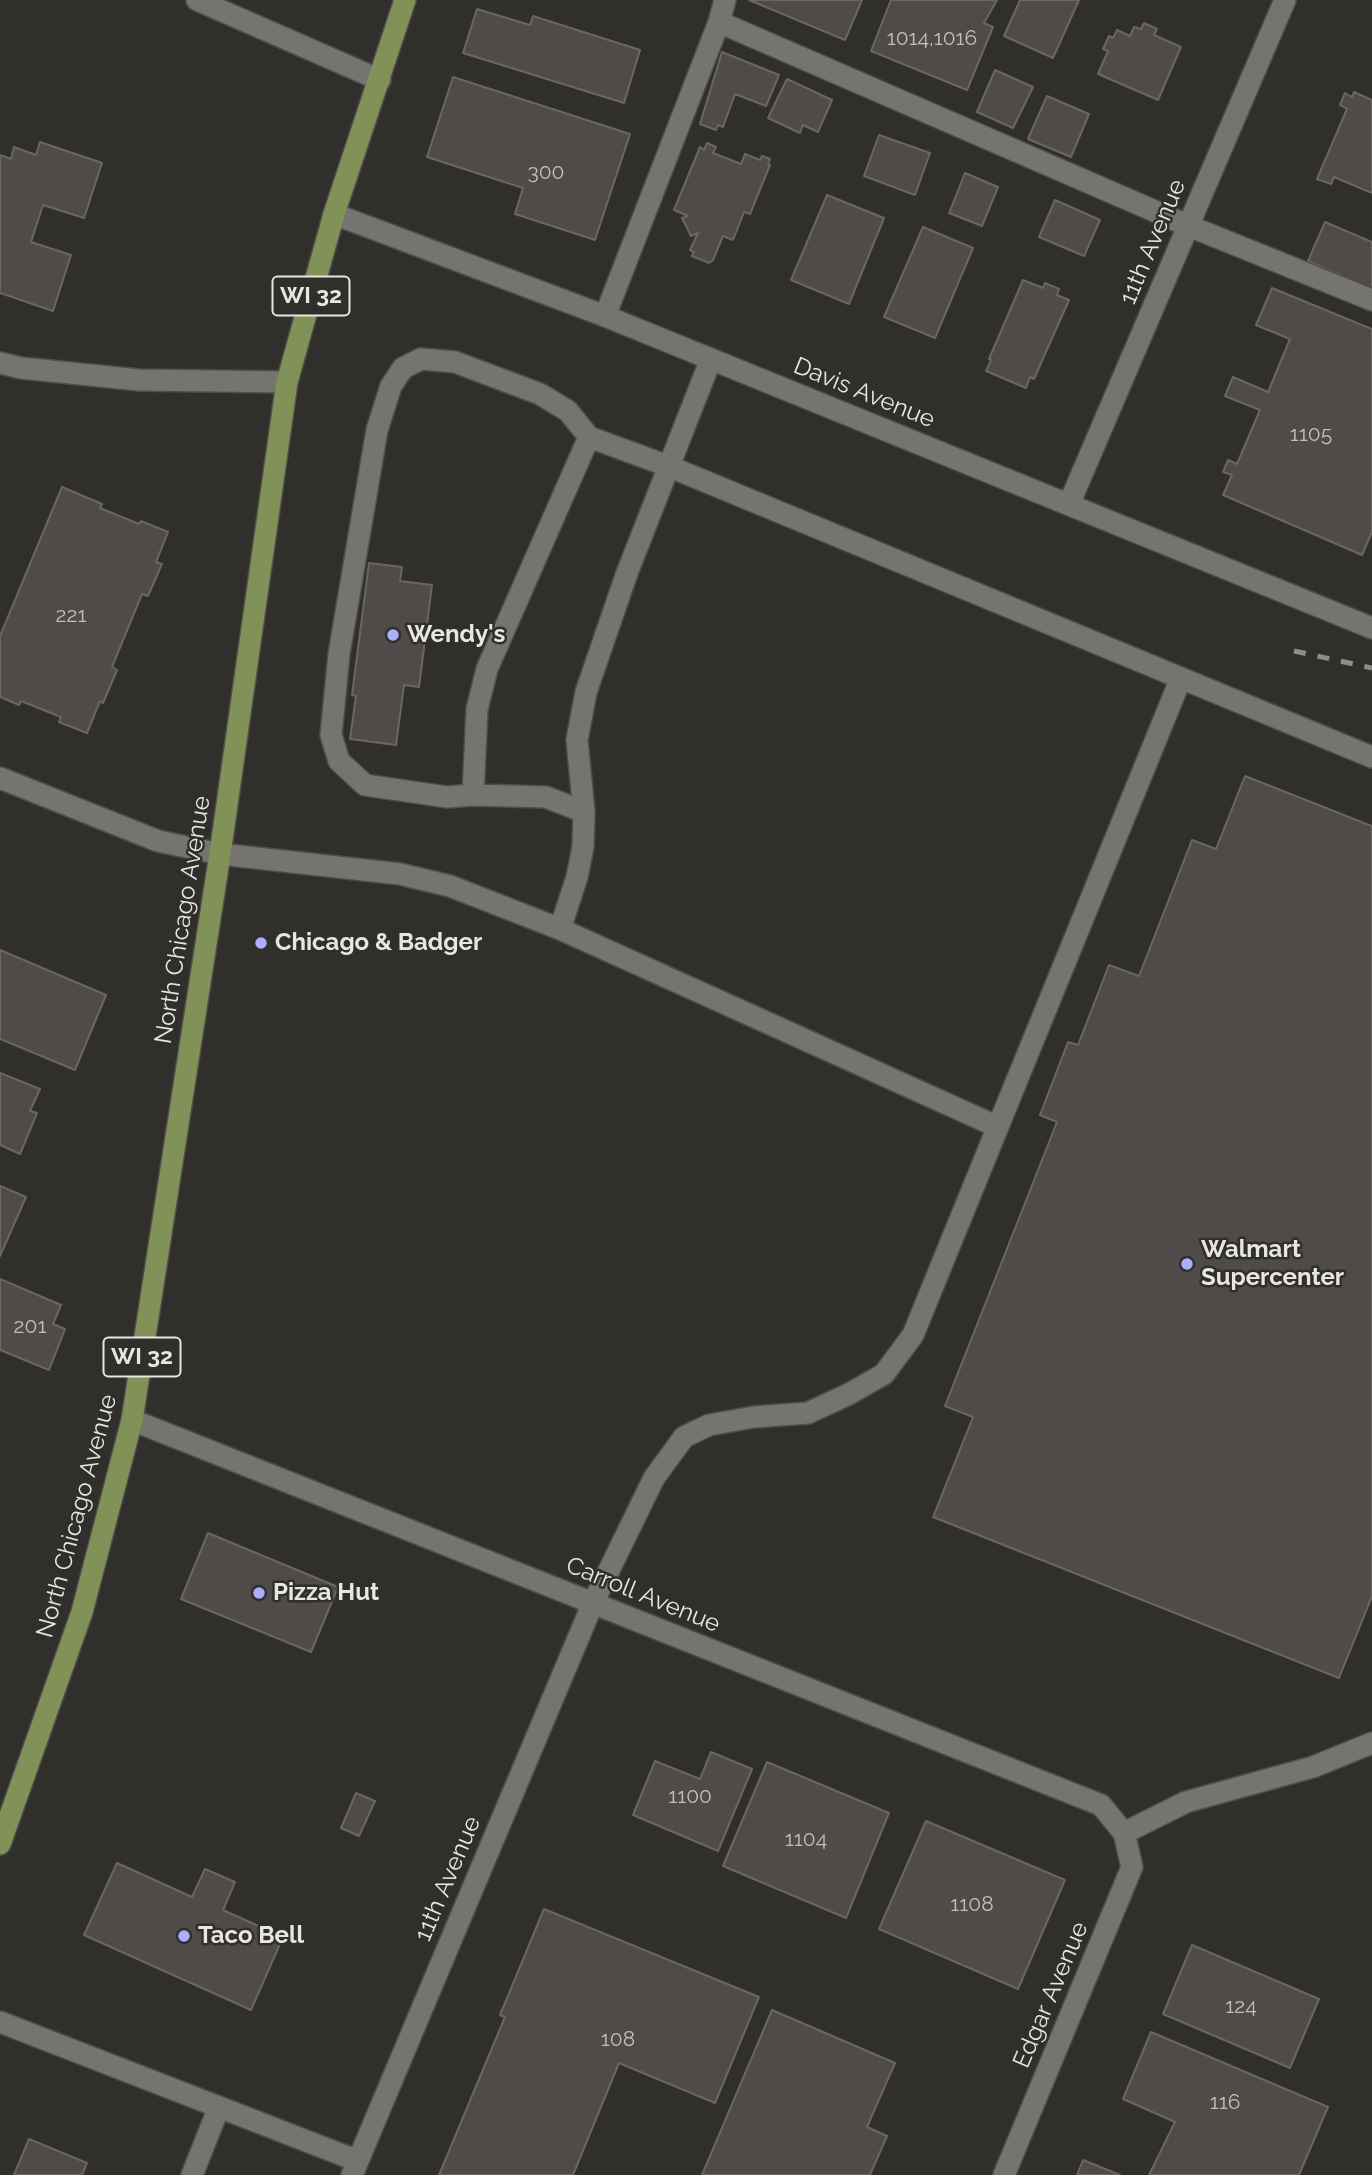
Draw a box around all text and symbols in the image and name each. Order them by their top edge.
house number: 1014,1016 [887,26,977,52]
house number: 300 [528,160,564,186]
street label: 11th Avenue [1114,175,1192,309]
road number: WI 32 [272,276,350,316]
street label: Davis Avenue [789,352,939,434]
house number: 1105 [1290,422,1332,448]
house number: 221 [56,603,86,629]
place label: Wendy's [407,621,505,649]
marker: Wendy's [385,627,401,643]
street label: North Chicago Avenue [149,794,217,1046]
place label: Chicago & Badger [275,929,482,957]
marker: Chicago & Badger [253,935,269,951]
place label: Walmart Supercenter [1201,1236,1344,1292]
marker: Walmart Supercenter [1179,1256,1195,1272]
house number: 201 [14,1314,46,1340]
road number: WI 32 [104,1338,180,1376]
street label: North Chicago Avenue [31,1391,123,1641]
street label: Carroll Avenue [562,1551,724,1639]
place label: Pizza Hut [273,1579,379,1607]
marker: Pizza Hut [251,1585,267,1601]
house number: 1100 [668,1784,712,1810]
street label: 11th Avenue [409,1812,487,1946]
house number: 1104 [785,1827,827,1853]
house number: 1108 [950,1892,994,1918]
street label: Edgar Avenue [1007,1918,1095,2072]
place label: Taco Bell [198,1922,304,1950]
marker: Taco Bell [176,1928,192,1944]
house number: 124 [1225,1994,1257,2020]
house number: 108 [601,2027,635,2053]
house number: 116 [1210,2090,1240,2116]

